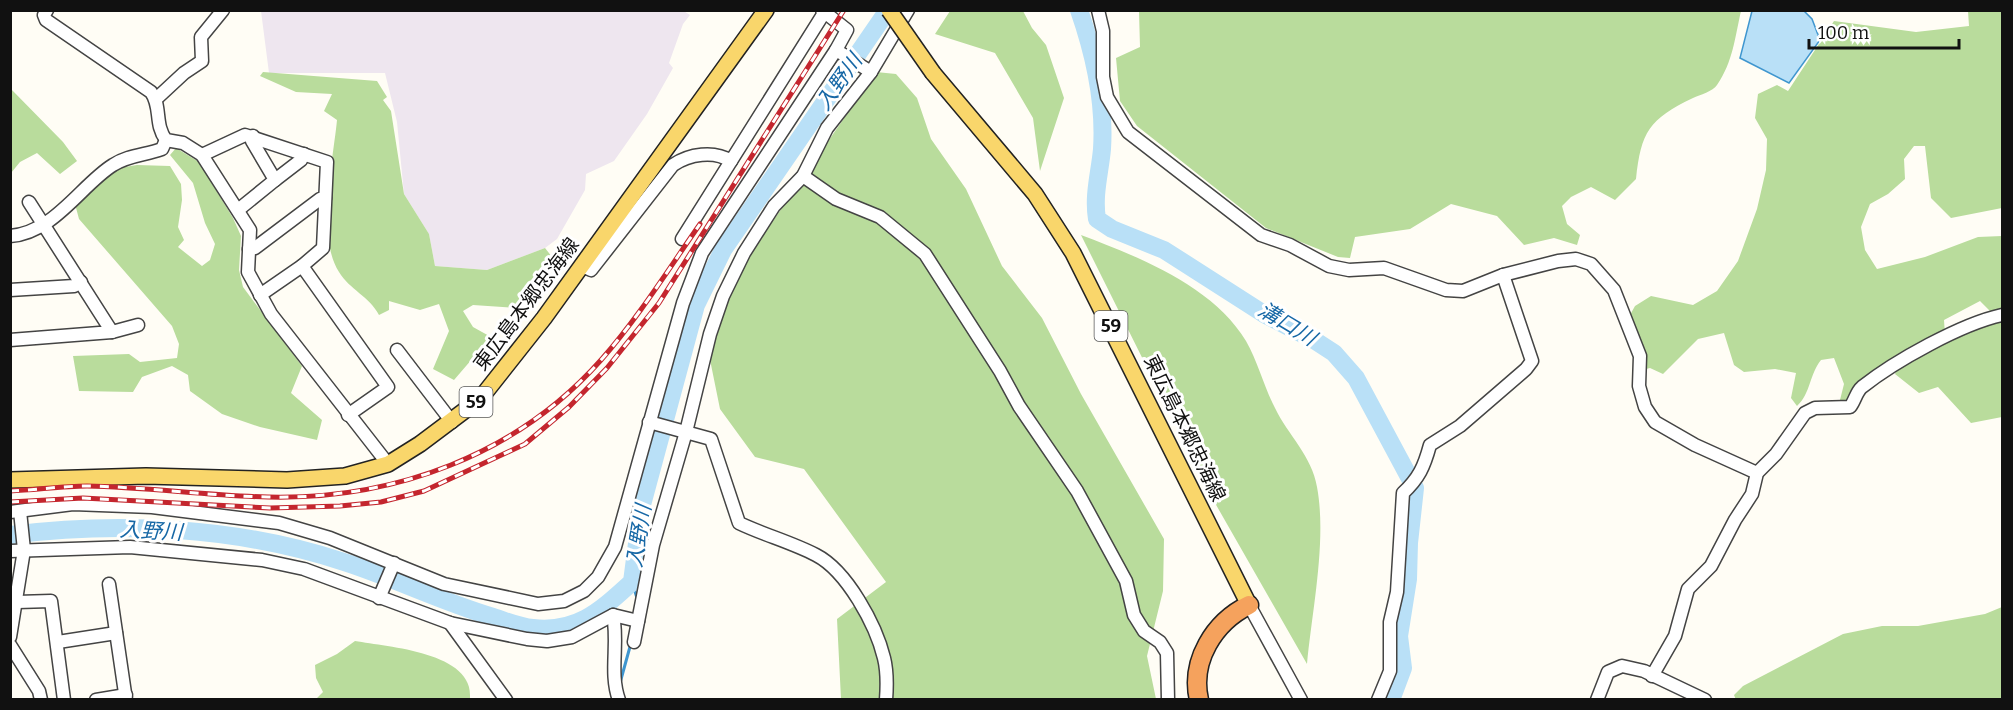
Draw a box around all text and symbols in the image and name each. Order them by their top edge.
scale bar [1809,12,1959,50]
text: 100 m [1818,22,1869,44]
water label: 入野川 [810,47,869,115]
street label: 東広島本郷忠海線 [468,233,584,375]
water label: 溝口川 [1253,297,1322,352]
road number: 59 [1094,311,1128,341]
street label: 東広島本郷忠海線 [1139,351,1231,505]
road number: 59 [460,387,492,417]
water label: 入野川 [621,501,657,569]
water label: 入野川 [119,516,185,546]

